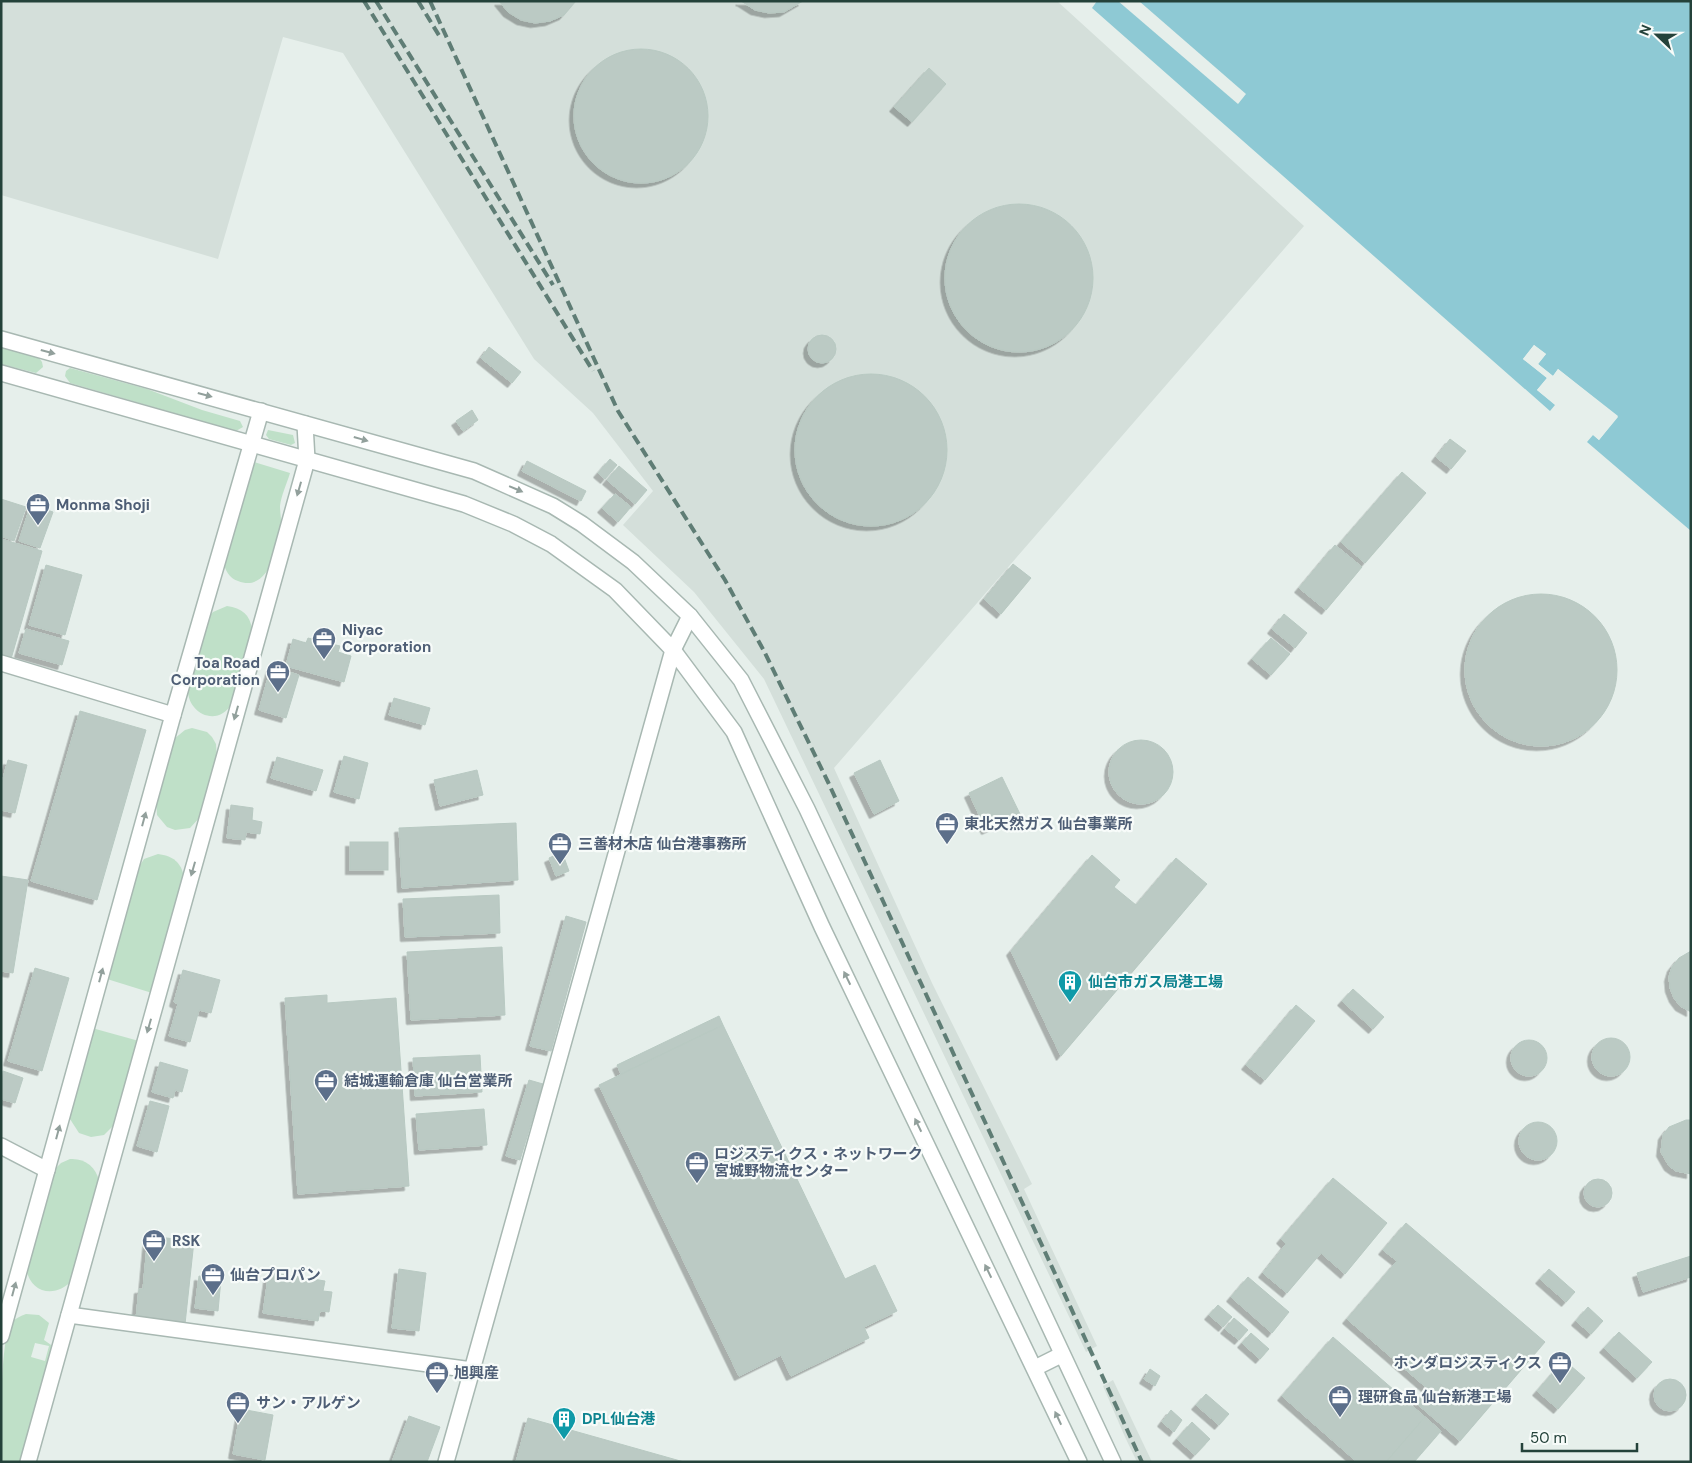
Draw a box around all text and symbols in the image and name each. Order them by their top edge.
north arrow [1632,10,1682,60]
text: N [1635,22,1655,38]
one-way arrow [41,348,56,356]
one-way arrow [197,391,212,399]
one-way arrow [354,436,369,444]
one-way arrow [295,481,303,496]
one-way arrow [509,485,523,493]
office icon: Monma Shoji [25,492,51,526]
place label: Monma Shoji [56,495,150,515]
place label: Niyac Corporation [342,620,431,657]
office icon: Niyac Corporation [311,626,337,660]
place label: Toa Road Corporation [171,653,260,690]
office icon: Toa Road Corporation [265,659,291,693]
one-way arrow [232,705,240,720]
one-way arrow [141,811,149,826]
office icon: 東北天然ガス 仙台事業所 [934,811,960,845]
place label: 東北天然ガス 仙台事業所 [964,814,1133,834]
office icon: 三善材木店 仙台港事務所 [547,831,573,865]
place label: 三善材木店 仙台港事務所 [578,834,747,854]
one-way arrow [189,862,197,877]
one-way arrow [97,968,105,983]
building icon: 仙台市ガス局港工場 [1057,969,1083,1003]
one-way arrow [843,971,851,985]
place label: 仙台市ガス局港工場 [1088,972,1223,992]
one-way arrow [145,1018,153,1033]
office icon: 結城運輸倉庫 仙台営業所 [313,1068,339,1102]
place label: 結城運輸倉庫 仙台営業所 [344,1071,513,1091]
one-way arrow [913,1118,921,1132]
one-way arrow [54,1124,62,1139]
place label: ロジスティクス・ネットワーク 宮城野物流センター [714,1144,923,1181]
office icon: ロジスティクス・ネットワーク 宮城野物流センター [684,1150,710,1184]
office icon: RSK [141,1228,167,1262]
place label: RSK [172,1231,201,1251]
office icon: 仙台プロパン [200,1262,226,1296]
one-way arrow [984,1264,992,1278]
place label: 仙台プロパン [230,1265,321,1285]
one-way arrow [11,1281,19,1296]
office icon: ホンダロジスティクス [1547,1350,1573,1384]
place label: ホンダロジスティクス [1393,1353,1542,1373]
office icon: 旭興産 [424,1360,450,1394]
place label: 旭興産 [454,1363,499,1383]
office icon: 理研食品 仙台新港工場 [1327,1384,1353,1418]
place label: 理研食品 仙台新港工場 [1358,1387,1512,1407]
office icon: サン・アルゲン [225,1390,251,1424]
place label: サン・アルゲン [256,1393,361,1413]
building icon: DPL仙台港 [551,1406,577,1440]
place label: DPL仙台港 [582,1409,655,1429]
one-way arrow [1054,1411,1062,1425]
scale bar [1522,1420,1637,1452]
text: 50 m [1530,1428,1567,1448]

